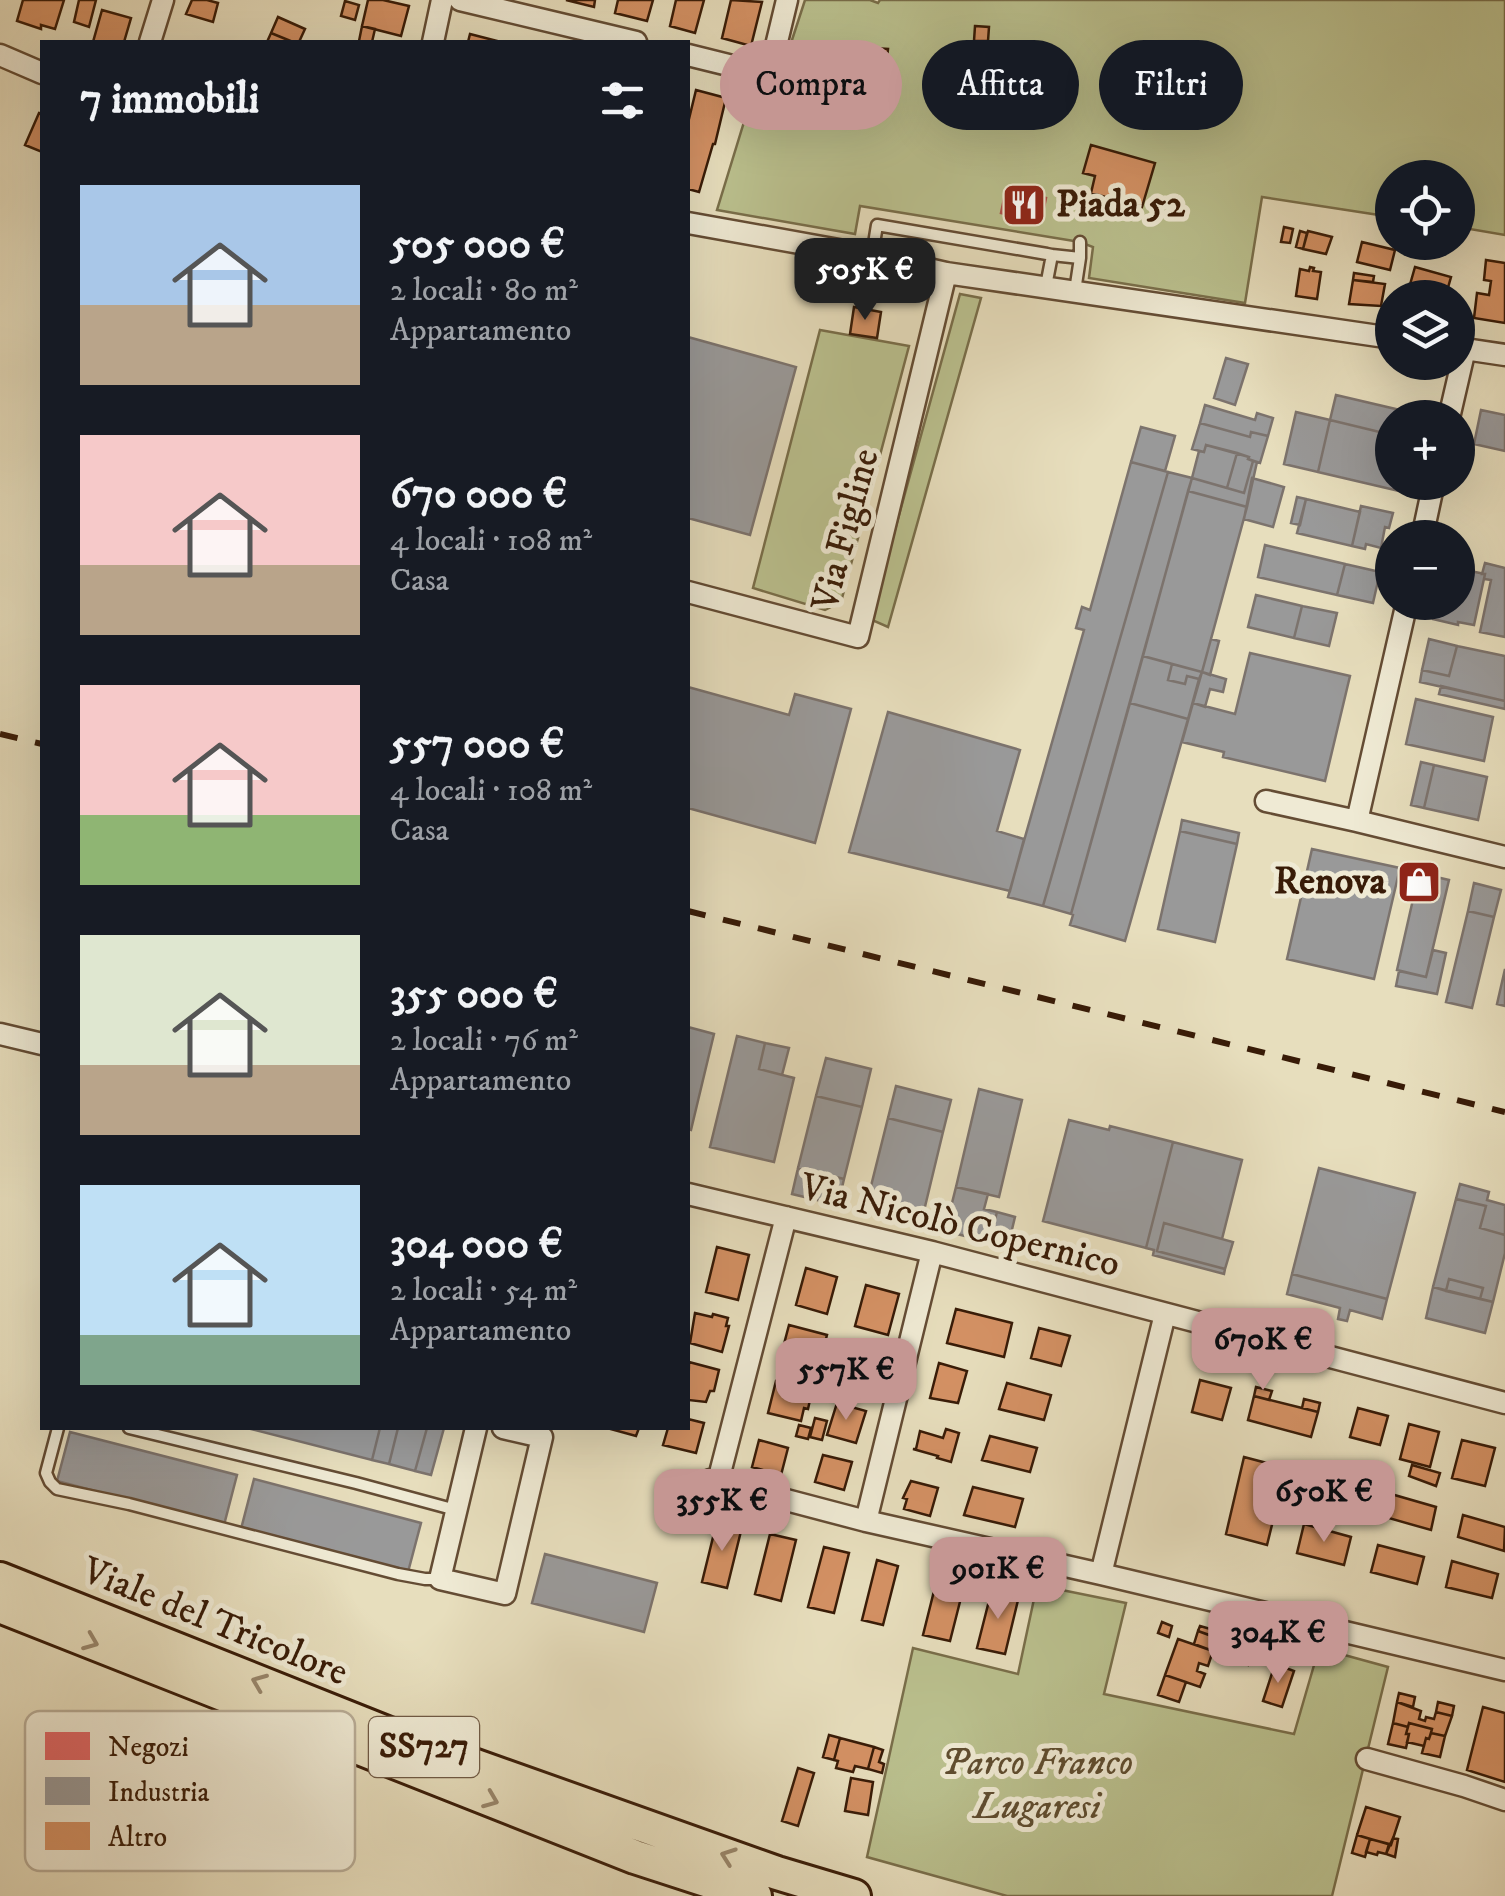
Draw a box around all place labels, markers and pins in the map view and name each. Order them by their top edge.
place label: Piada 52 [1056,181,1185,229]
restaurant icon: Piada 52 [1001,182,1047,228]
pin: 505K € [784,238,946,323]
place label: Renova [1274,858,1387,906]
shop icon: Renova [1396,859,1442,905]
pin: 670K € [1182,1308,1344,1393]
pin: 557K € [765,1338,927,1423]
pin: 650K € [1243,1460,1405,1545]
pin: 355K € [641,1469,803,1554]
pin: 901K € [917,1537,1079,1622]
pin: 304K € [1197,1601,1359,1686]

